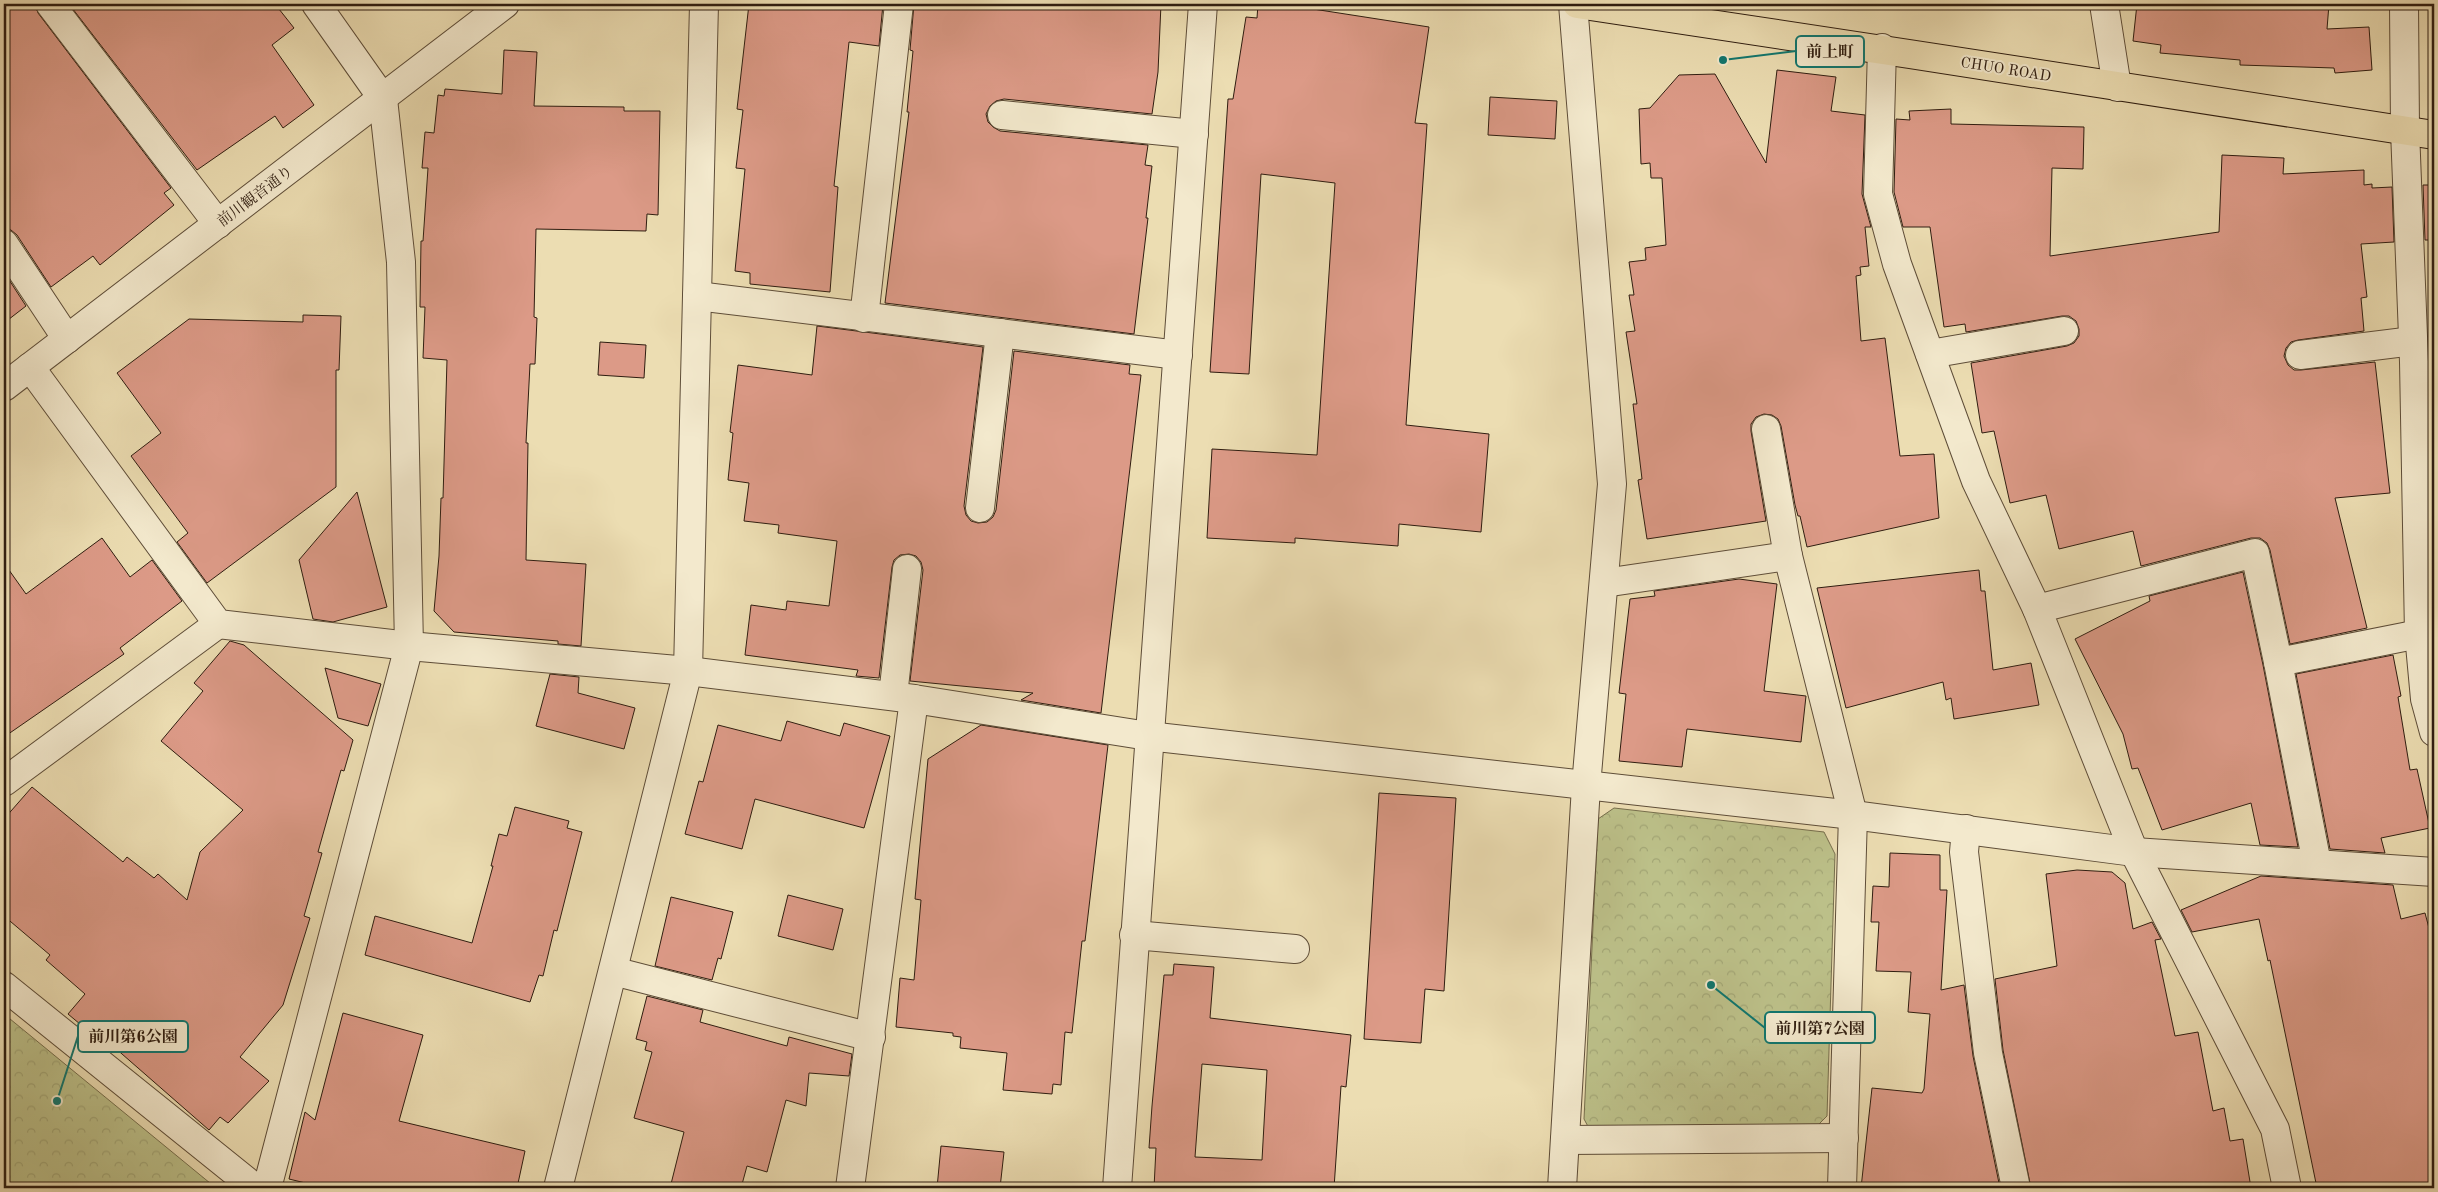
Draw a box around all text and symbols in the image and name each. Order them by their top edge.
callout: 前上町 [1796,36,1864,67]
text: 前上町 [1806,43,1854,61]
street label: CHUO ROAD [1959,56,2052,85]
street label: 前川観音通り [214,163,296,230]
callout: 前川第7公園 [1765,1012,1875,1043]
text: 前川第7公園 [1775,1020,1865,1038]
callout: 前川第6公園 [78,1021,188,1052]
text: 前川第6公園 [88,1028,178,1046]

